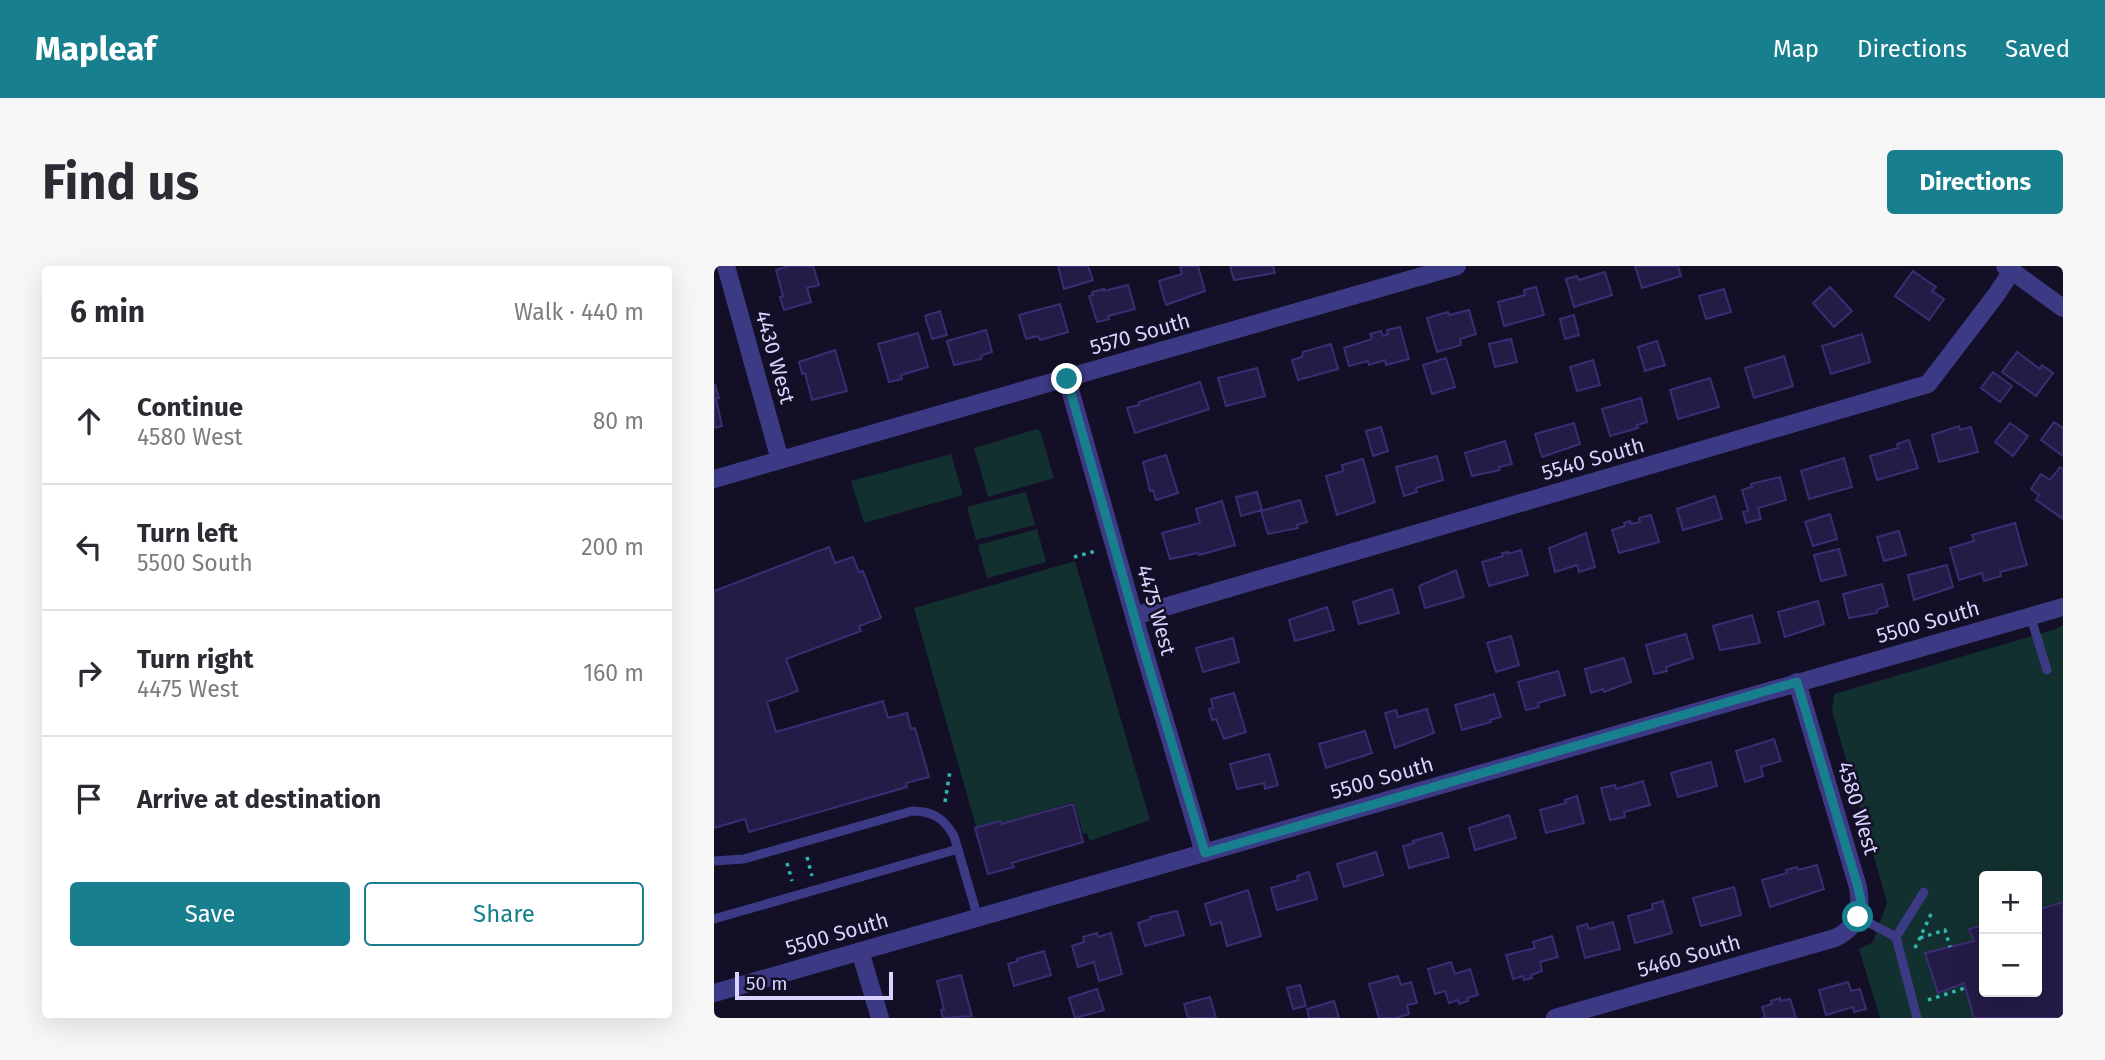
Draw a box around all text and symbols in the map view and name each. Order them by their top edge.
text: Mapleaf [35,29,156,69]
text: Map [1773,35,1819,63]
text: Directions [1857,35,1967,63]
text: Saved [2005,35,2070,63]
button: Directions [1887,150,2063,214]
text: Find us [42,153,199,212]
text: 6 min [70,294,145,330]
text: Walk · 440 m [514,298,644,326]
street label: 4430 West [749,307,801,407]
street label: 5570 South [1087,307,1193,361]
route end [1051,363,1082,394]
text: Continue [137,392,243,423]
icon: ahead [70,402,108,440]
text: 80 m [593,407,644,435]
text: 4580 West [137,423,242,451]
street label: 5540 South [1539,432,1647,486]
text: Turn left [137,518,238,549]
icon: left [70,528,108,566]
text: 200 m [581,533,644,561]
text: 5500 South [137,549,253,577]
street label: 4475 West [1131,562,1181,659]
street label: 5500 South [1874,595,1982,649]
text: Turn right [137,644,254,675]
icon: right [70,654,108,692]
text: 160 m [583,659,644,687]
text: 4475 West [137,675,239,703]
street label: 5500 South [1328,751,1436,805]
street label: 4580 West [1831,758,1885,858]
icon: arrive [70,780,108,818]
text: Arrive at destination [137,784,381,815]
map controls [1979,871,2042,997]
button: + [1979,871,2042,934]
button: Save [70,882,350,946]
button: Share [364,882,644,946]
route start [1842,901,1873,932]
street label: 5500 South [783,907,891,961]
street label: 5460 South [1634,929,1744,983]
button: − [1979,934,2042,997]
scale bar [735,969,892,1001]
text: 50 m [746,972,787,995]

